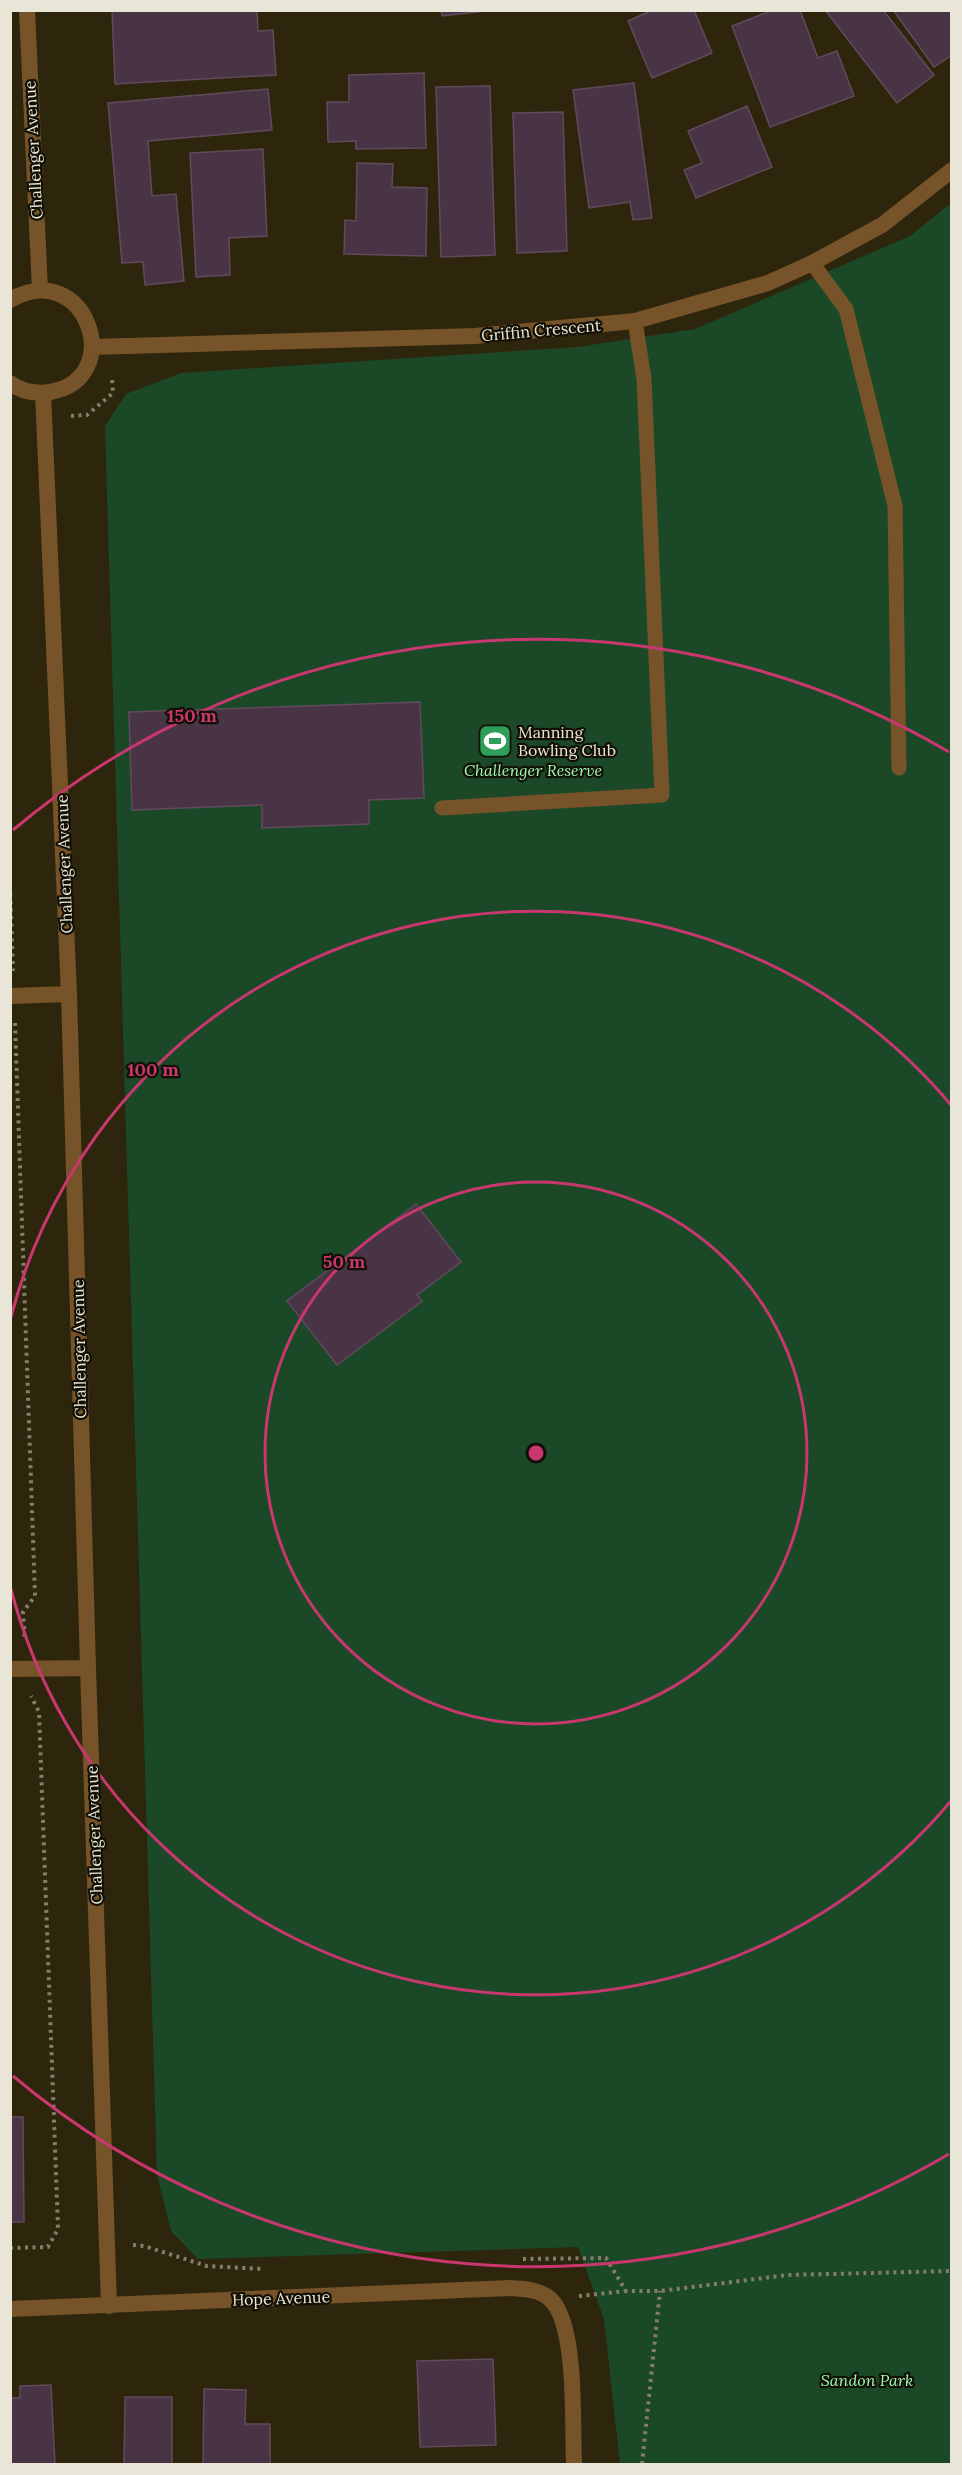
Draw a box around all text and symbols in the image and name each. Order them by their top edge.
street label: Challenger Avenue [19,80,47,220]
street label: Griffin Crescent [480,315,602,345]
text: 150 m [167,704,217,727]
place label: Manning Bowling Club [518,722,616,760]
sports icon: Manning Bowling Club [477,723,513,759]
park label: Challenger Reserve [464,760,602,780]
street label: Challenger Avenue [52,794,76,934]
text: 100 m [127,1058,179,1081]
text: 50 m [323,1250,366,1273]
street label: Challenger Avenue [68,1279,90,1419]
centre of rings [526,1443,546,1463]
street label: Challenger Avenue [82,1765,106,1905]
street label: Hope Avenue [232,2286,331,2310]
park label: Sandon Park [821,2370,913,2390]

